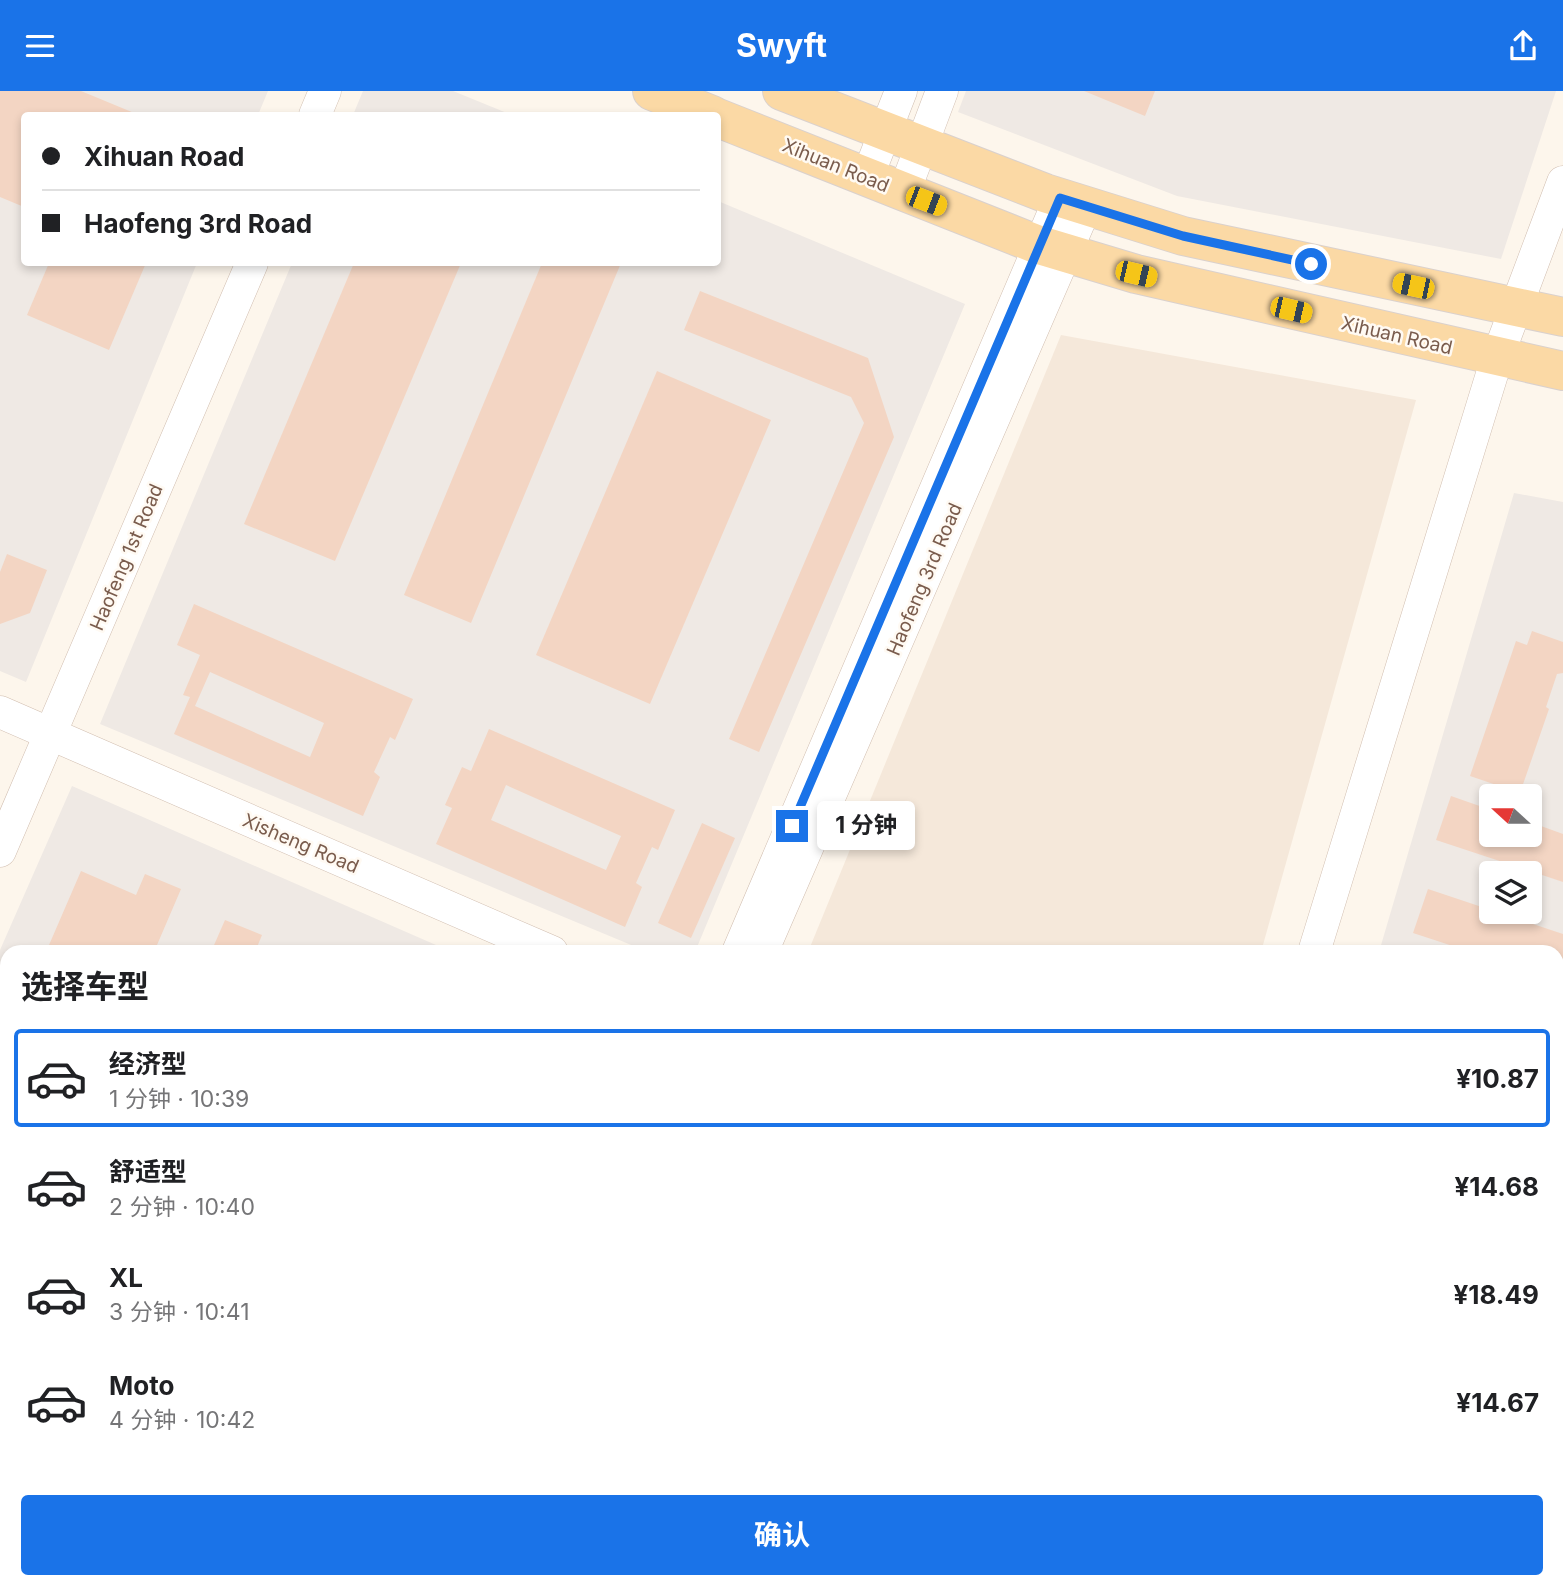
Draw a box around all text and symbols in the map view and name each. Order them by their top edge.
text: Swyft [736,26,827,65]
icon: menu [21,27,59,65]
icon: share [1504,27,1542,65]
street label: Xihuan Road [779,134,893,197]
text: Xihuan Road [84,141,245,172]
car [903,184,950,218]
text: Haofeng 3rd Road [84,208,312,239]
route start [1295,248,1327,280]
car [1114,259,1159,289]
car [1391,271,1436,301]
car [1269,295,1314,325]
street label: Xihuan Road [1339,312,1455,359]
street label: Haofeng 1st Road [85,480,168,634]
street label: Haofeng 3rd Road [882,500,967,659]
north arrow [1479,784,1542,847]
map controls [1479,784,1542,924]
callout: 1 分钟 [816,801,914,851]
street label: Xisheng Road [239,809,362,878]
route end [776,810,808,842]
text: 1 分钟 [835,811,897,839]
button: layers [1479,861,1542,924]
text: 选择车型 [21,967,149,1006]
icon: car [25,1047,88,1110]
text: 经济型 [109,1048,187,1079]
text: ¥10.87 [1456,1063,1539,1094]
text: 1 分钟 · 10:39 [109,1085,249,1113]
icon: car [25,1155,88,1218]
text: 舒适型 [109,1156,187,1187]
text: ¥14.68 [1455,1171,1539,1202]
text: 2 分钟 · 10:40 [109,1193,255,1221]
text: XL [109,1262,143,1293]
icon: car [25,1263,88,1326]
text: ¥18.49 [1453,1279,1539,1310]
text: 3 分钟 · 10:41 [109,1298,250,1326]
text: Moto [109,1370,174,1401]
icon: car [25,1371,88,1434]
text: ¥14.67 [1456,1387,1539,1418]
text: 4 分钟 · 10:42 [109,1406,255,1434]
button: 确认 [21,1495,1543,1575]

